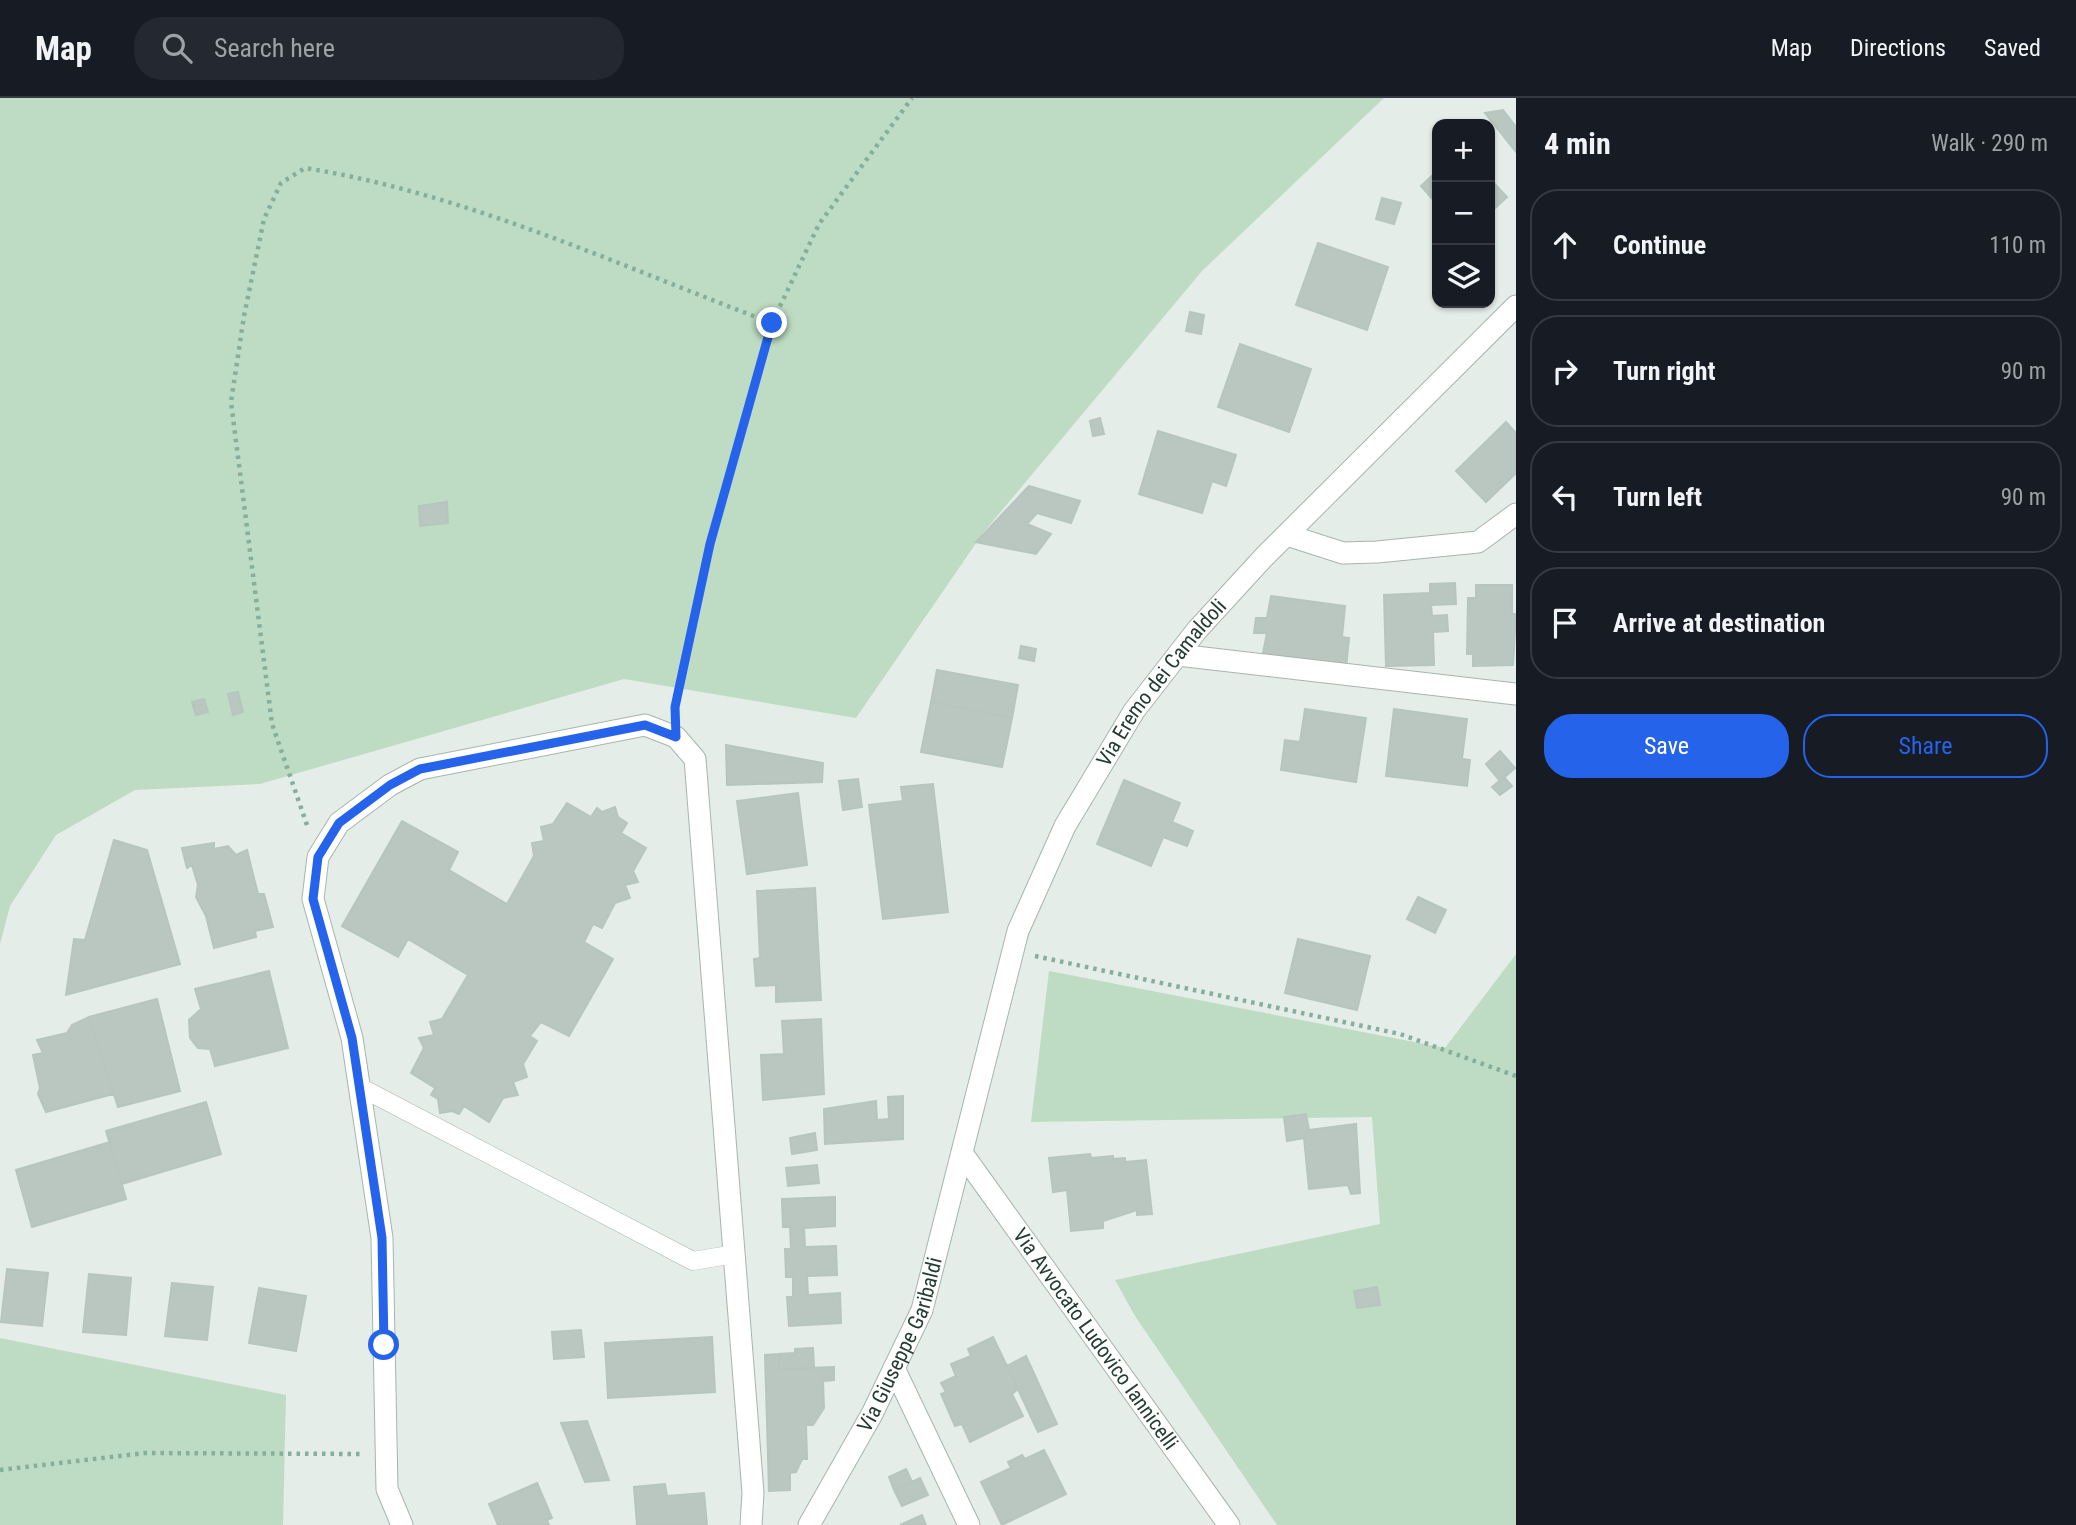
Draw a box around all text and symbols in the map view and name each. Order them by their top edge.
search box [134,17,624,80]
text: Map [35,29,92,68]
icon: search [158,29,196,67]
text: Search here [214,33,335,63]
text: Map [1771,34,1812,62]
text: Directions [1850,34,1946,62]
text: Saved [1984,34,2041,62]
map controls [1432,119,1495,308]
button: + [1432,119,1495,182]
text: 4 min [1544,126,1611,161]
text: Walk · 290 m [1931,130,2048,157]
button: − [1432,182,1495,245]
icon: ahead [1546,226,1584,264]
text: Continue [1613,230,1706,260]
text: 110 m [1989,232,2046,259]
button: layers [1432,245,1495,308]
route end [756,307,787,338]
icon: right [1546,352,1584,390]
text: Turn right [1613,356,1715,386]
text: 90 m [2001,358,2046,385]
icon: left [1546,478,1584,516]
text: Turn left [1613,482,1702,512]
text: 90 m [2001,484,2046,511]
street label: Via Eremo dei Camaldoli [1092,594,1231,771]
icon: arrive [1546,604,1584,642]
text: Arrive at destination [1613,608,1825,638]
button: Save [1544,714,1789,778]
button: Share [1803,714,2048,778]
street label: Via Avvocato Ludovico Iannicelli [1008,1224,1183,1454]
street label: Via Giuseppe Garibaldi [852,1255,947,1436]
route start [368,1329,399,1360]

